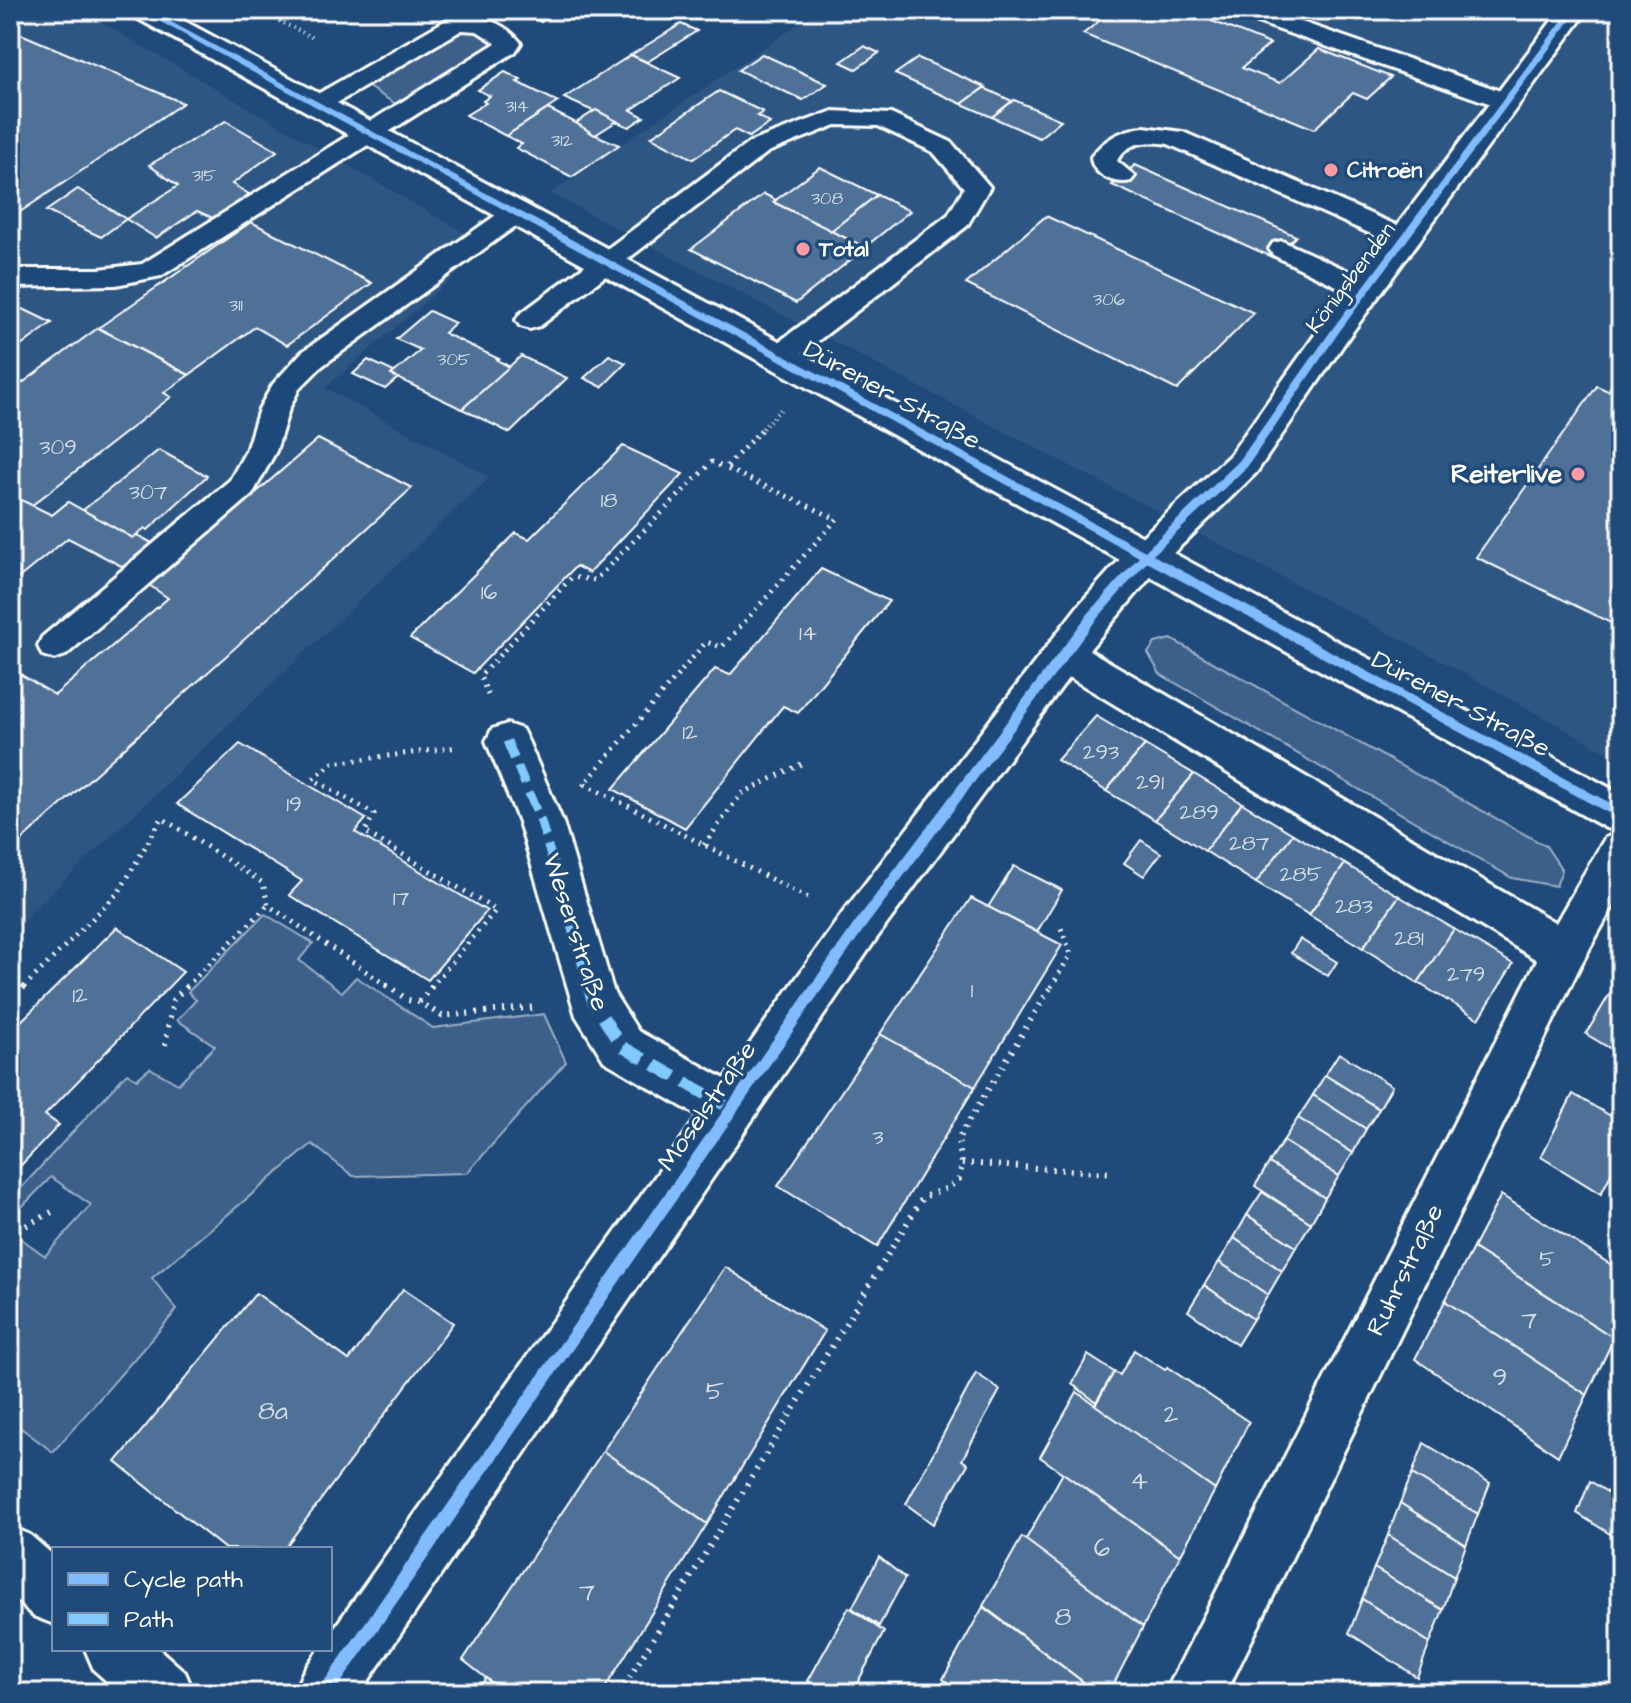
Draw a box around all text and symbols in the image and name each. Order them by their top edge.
house number: 314 [505,94,529,119]
house number: 312 [551,128,574,153]
place label: Citroën [1347,155,1422,186]
marker: Citroën [1322,161,1340,179]
house number: 315 [192,163,216,188]
house number: 308 [811,186,843,211]
street label: Königsbenden [1299,216,1404,341]
place label: Total [818,234,869,265]
marker: Total [794,240,812,258]
house number: 306 [1093,287,1125,312]
house number: 311 [229,293,243,318]
street label: Dürener Straße [797,331,987,459]
house number: 305 [437,347,471,372]
house number: 309 [39,432,77,463]
place label: Reiterlive [1451,456,1562,492]
marker: Reiterlive [1569,465,1587,483]
house number: 307 [129,477,168,508]
house number: 18 [600,485,618,516]
house number: 16 [481,577,498,608]
house number: 14 [799,618,817,649]
street label: Dürener Straße [1365,642,1557,766]
house number: 12 [682,717,698,748]
house number: 293 [1083,737,1119,768]
house number: 291 [1136,767,1164,798]
house number: 19 [286,789,302,820]
house number: 289 [1179,797,1219,828]
house number: 287 [1229,828,1270,859]
street label: Weserstraße [534,849,618,1015]
house number: 285 [1280,859,1323,890]
house number: 17 [393,883,410,914]
house number: 283 [1335,891,1373,922]
house number: 281 [1394,923,1424,954]
house number: 279 [1447,959,1485,990]
house number: 1 [971,975,974,1006]
house number: 12 [72,980,88,1011]
street label: Moselstraße [649,1034,765,1178]
house number: 3 [872,1122,884,1153]
street label: Ruhrstraße [1358,1198,1452,1342]
house number: 5 [1539,1244,1555,1275]
house number: 7 [1521,1302,1537,1338]
house number: 9 [1493,1359,1507,1395]
house number: 5 [706,1373,724,1409]
house number: 8a [258,1393,288,1429]
house number: 2 [1164,1396,1179,1432]
house number: 4 [1130,1463,1148,1499]
house number: 6 [1094,1530,1110,1566]
legend [52,1547,332,1651]
text: Cycle path [124,1563,243,1598]
house number: 7 [579,1574,595,1610]
house number: 8 [1055,1599,1072,1635]
text: Path [124,1603,173,1637]

